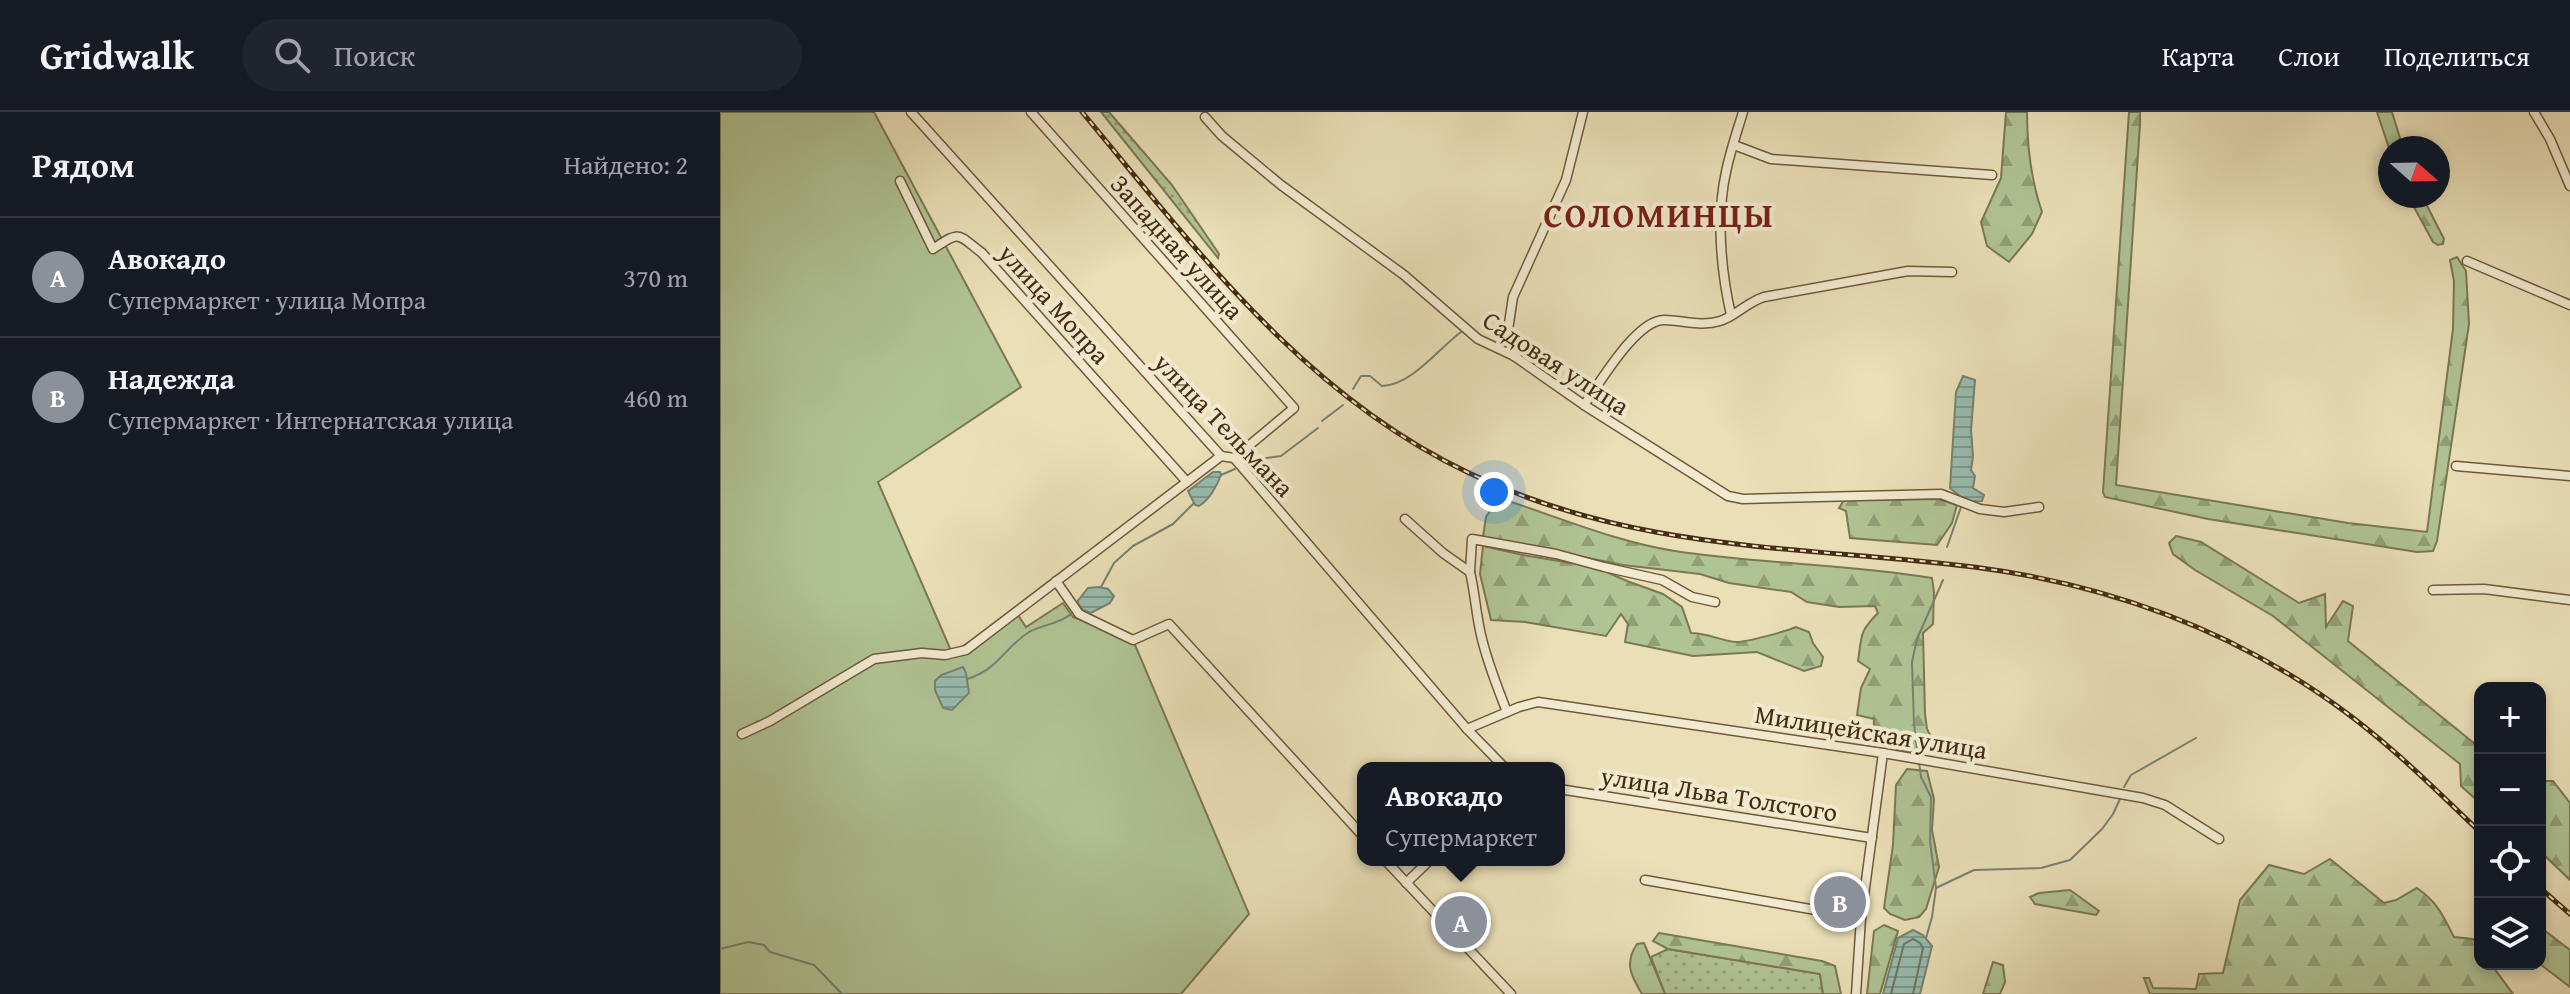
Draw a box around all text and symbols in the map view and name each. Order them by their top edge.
search box [242,19,802,91]
text: Gridwalk [40,27,194,83]
icon: search [270,33,314,77]
text: Поиск [334,33,415,77]
text: Карта [2162,35,2234,76]
text: Слои [2278,35,2340,76]
text: Поделиться [2384,35,2530,76]
north arrow [2378,136,2450,208]
text: Рядом [32,140,135,189]
text: Найдено: 2 [564,145,688,184]
street label: Западная улица [1101,165,1254,328]
district label: СОЛОМИНЦЫ [1543,190,1775,239]
street label: улица Мопра [989,234,1120,373]
text: Авокадо [108,236,226,280]
text: A [50,258,66,297]
text: 370 m [623,258,688,297]
text: Супермаркет · улица Мопра [108,280,426,319]
street label: Садовая улица [1475,300,1638,425]
street label: улица Тельмана [1144,343,1304,506]
text: Надежда [108,356,235,400]
text: B [50,378,66,417]
text: 460 m [623,378,688,417]
text: Супермаркет · Интернатская улица [108,400,513,439]
your location [1474,472,1514,512]
map controls [2474,682,2546,970]
button: + [2474,682,2546,754]
street label: Милицейская улица [1752,694,1991,769]
button: − [2474,754,2546,826]
street label: улица Льва Толстого [1597,755,1840,831]
popup [1357,762,1565,866]
text: Авокадо [1385,773,1503,817]
text: Супермаркет [1385,817,1537,856]
button: locate [2474,826,2546,898]
pin: B [1814,872,1866,932]
pin: A [1435,892,1487,952]
button: layers [2474,898,2546,970]

